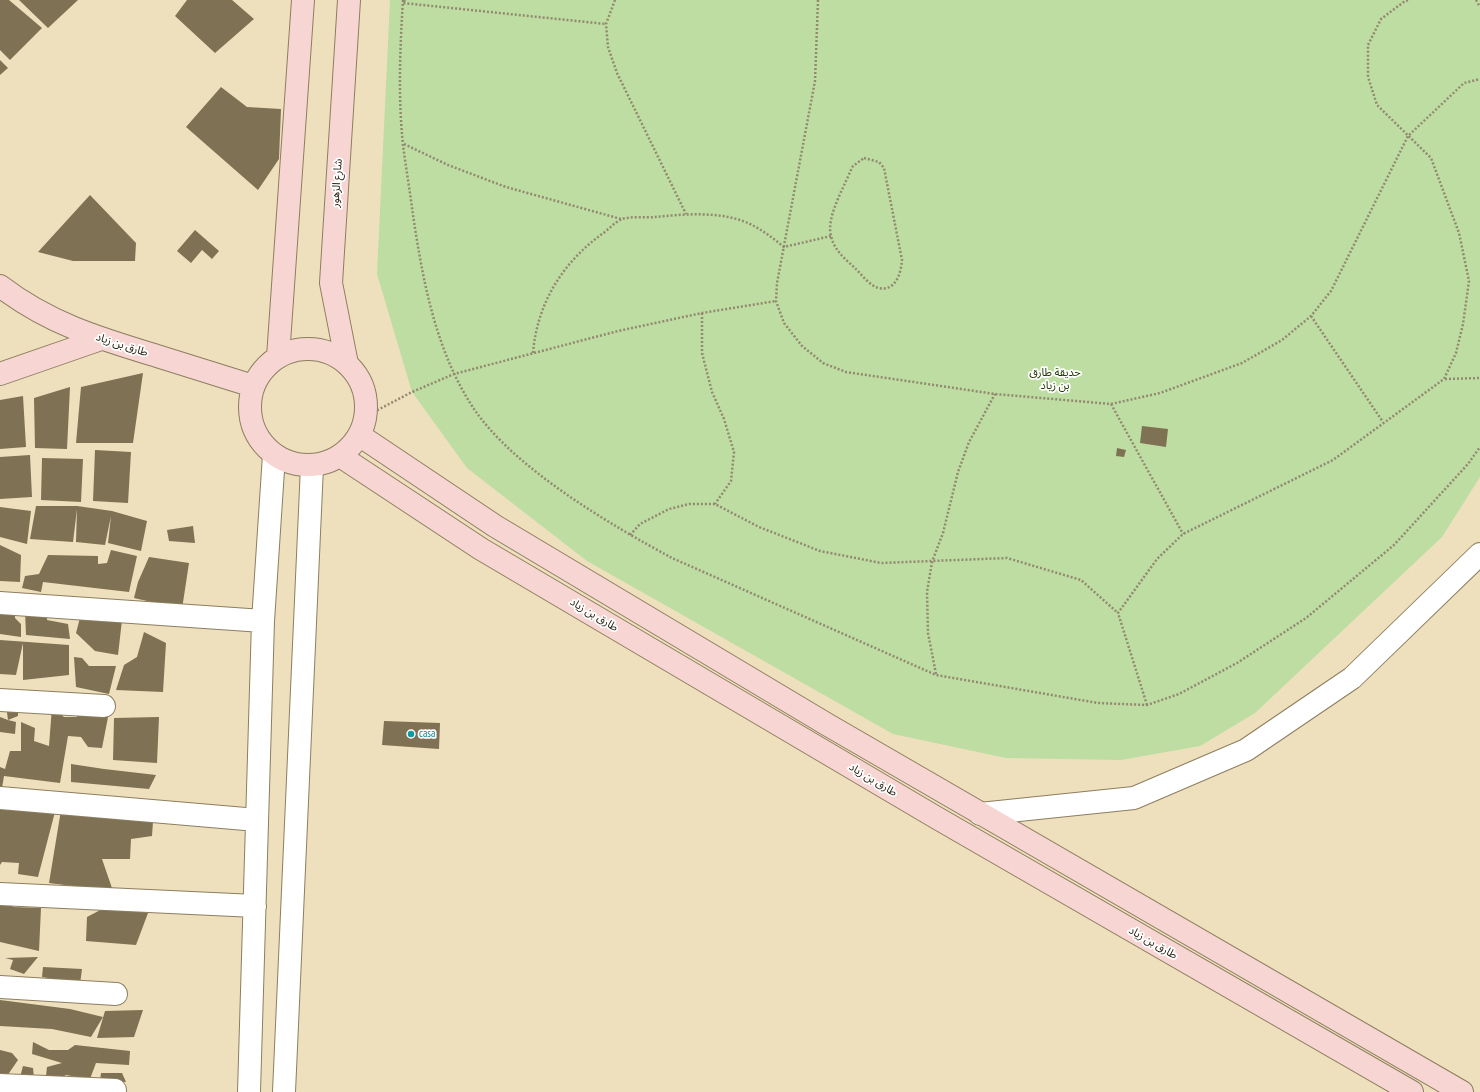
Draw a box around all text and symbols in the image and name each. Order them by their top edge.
street label: شارع الزهور [329,158,345,208]
street label: طارق بن زياد [94,330,150,360]
park label: حديقة طارق بن زياد [1029,366,1081,392]
street label: طارق بن زياد [567,595,621,635]
place label: casa [419,727,435,741]
marker: casa [406,729,416,739]
street label: طارق بن زياد [846,760,900,800]
street label: طارق بن زياد [1126,924,1180,962]

